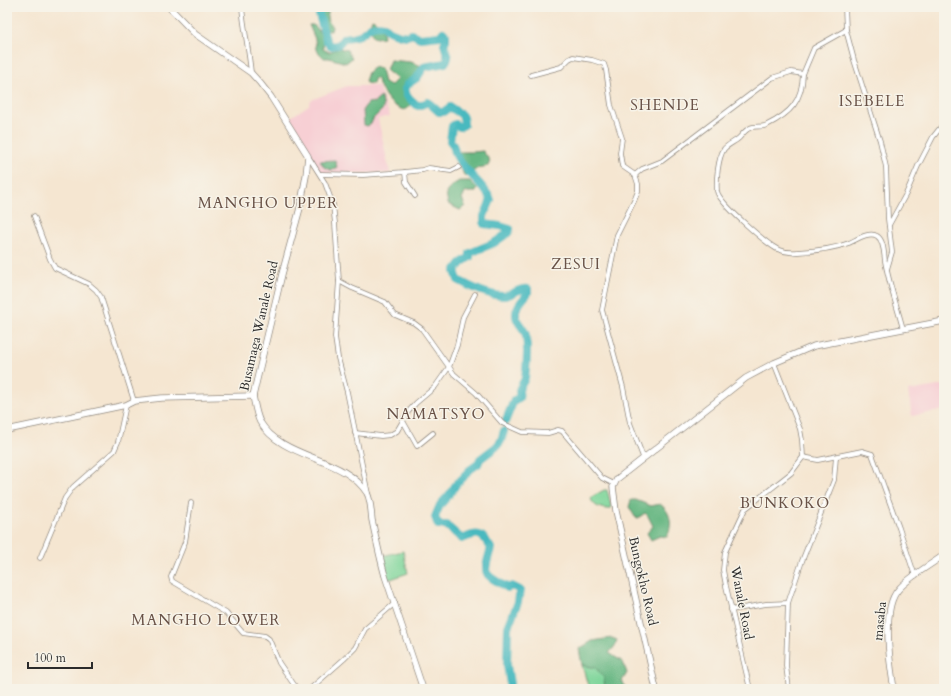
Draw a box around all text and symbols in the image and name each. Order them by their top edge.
district label: ISEBELE [839,91,905,111]
district label: SHENDE [630,95,700,115]
district label: MANGHO UPPER [198,193,338,213]
district label: ZESUI [551,254,601,274]
street label: Busamaga Wanale Road [235,259,283,393]
district label: NAMATSYO [387,404,485,424]
district label: BUNKOKO [740,493,830,513]
street label: Bungokho Road [624,535,662,627]
street label: Wanale Road [726,564,758,641]
street label: masaba [869,600,891,641]
district label: MANGHO LOWER [131,610,281,630]
scale bar [28,644,92,670]
text: 100 m [34,650,67,666]

